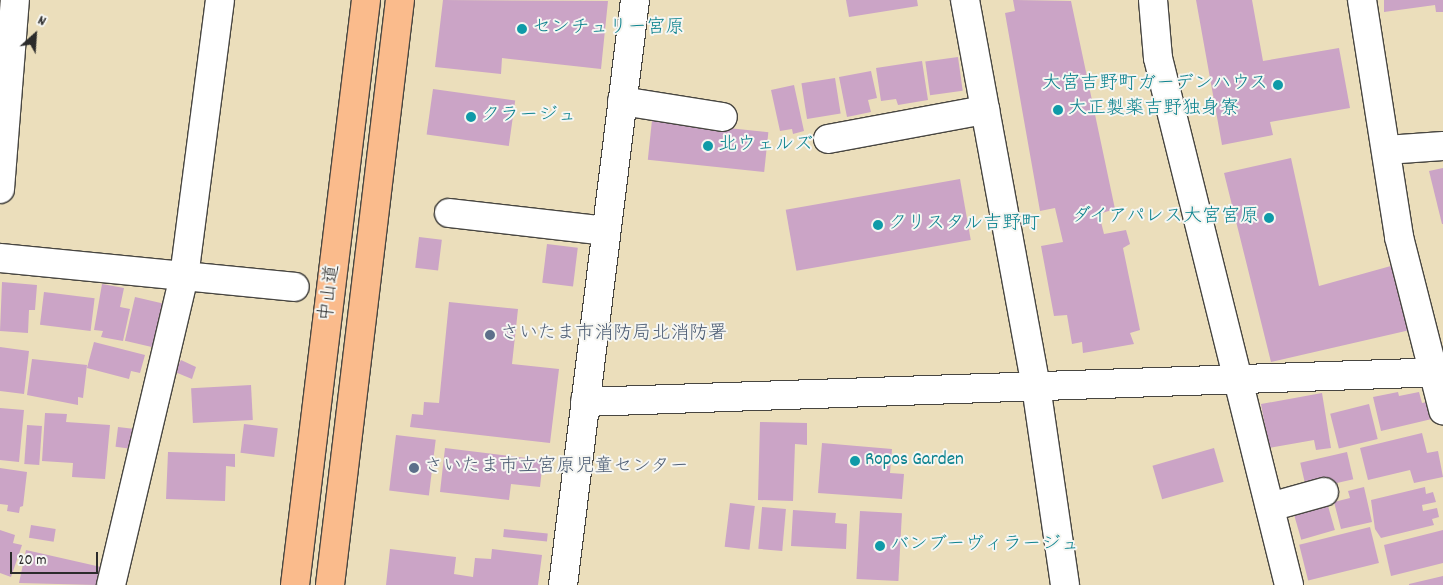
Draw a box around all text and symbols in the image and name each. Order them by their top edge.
north arrow [10,10,60,60]
text: N [34,11,49,32]
place label: センチュリー宮原 [532,18,684,40]
marker: センチュリー宮原 [516,23,528,35]
place label: 大宮吉野町ガーデンハウス [1040,74,1268,96]
marker: 大宮吉野町ガーデンハウス [1272,79,1284,91]
place label: 大正製薬吉野独身寮 [1068,99,1239,121]
marker: 大正製薬吉野独身寮 [1052,104,1064,116]
place label: クラージュ [481,106,576,128]
marker: クラージュ [465,111,477,123]
place label: 北ウェルズ [718,135,813,157]
marker: 北ウェルズ [702,140,714,152]
place label: ダイアパレス大宮宮原 [1069,207,1259,229]
marker: ダイアパレス大宮宮原 [1263,212,1275,224]
place label: クリスタル吉野町 [888,214,1040,236]
marker: クリスタル吉野町 [872,219,884,231]
street label: 中山道 [316,263,346,323]
place label: さいたま市消防局北消防署 [500,324,728,346]
marker: さいたま市消防局北消防署 [484,329,496,341]
place label: Ropos Garden [865,450,964,472]
marker: Ropos Garden [849,455,861,467]
place label: さいたま市立宮原児童センター [424,457,690,479]
marker: さいたま市立宮原児童センター [408,462,420,474]
place label: バンブーヴィラージュ [890,535,1079,557]
marker: バンブーヴィラージュ [874,540,886,552]
scale bar [12,542,100,574]
text: 20 m [18,550,46,572]

